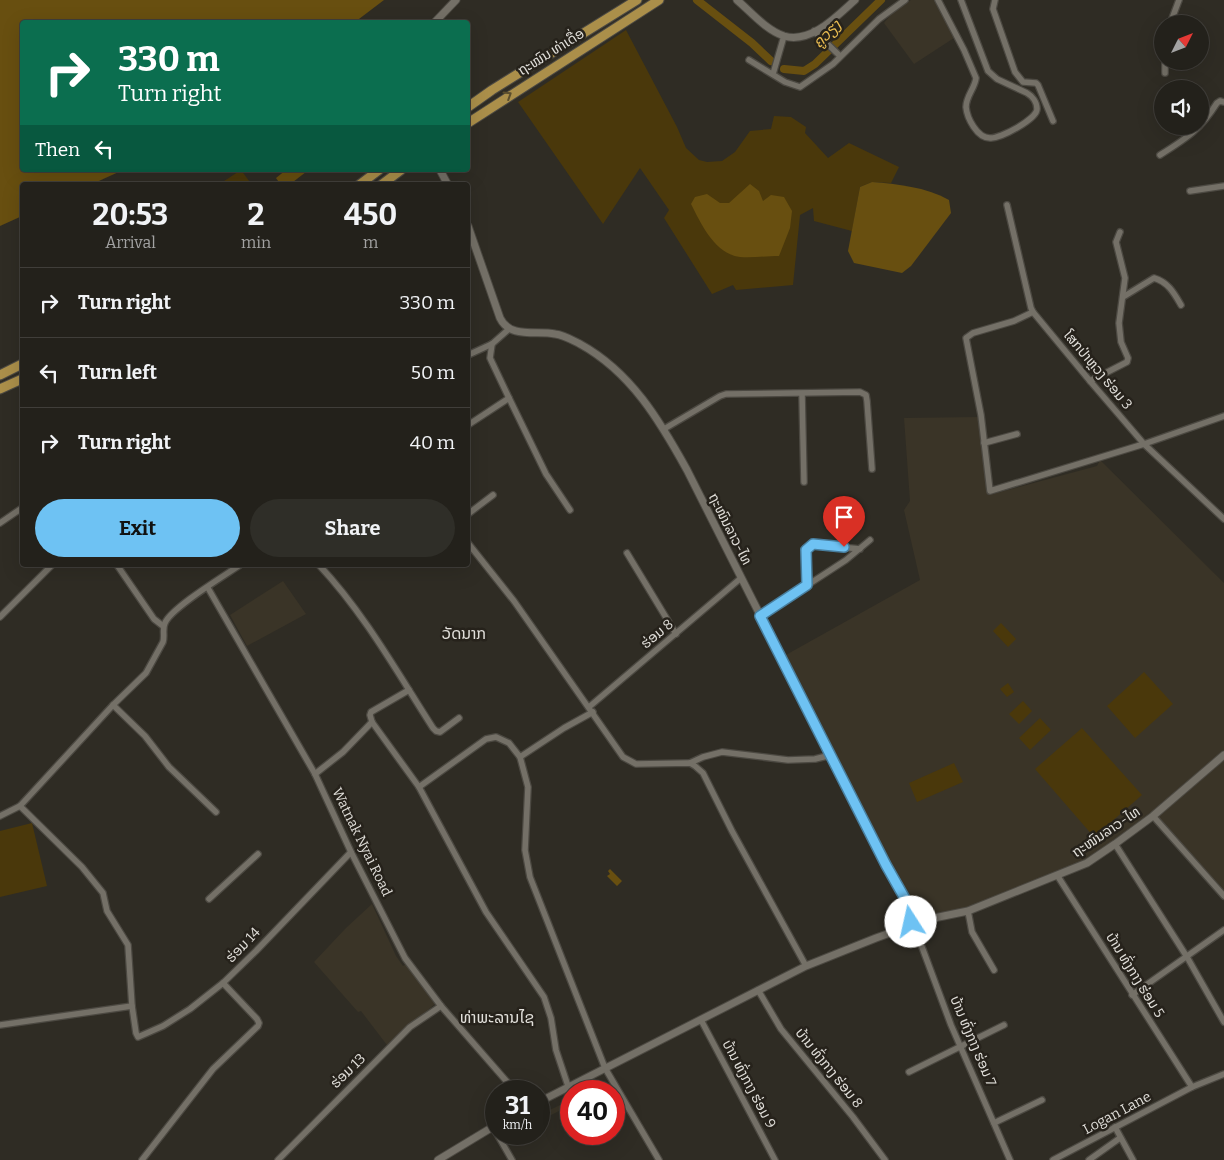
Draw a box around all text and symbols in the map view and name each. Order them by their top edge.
water label: ຄູວຽງ [809,15,847,52]
north arrow [1154,15,1209,70]
map controls [1154,15,1209,135]
street label: ຖະໝົນ ທ່າເດື່ອ [513,22,587,79]
text: 330 m [118,38,220,80]
icon: right [35,40,100,105]
text: Turn right [118,80,221,107]
button: sound [1154,80,1209,135]
one-way arrow [503,92,512,102]
icon: left [90,135,118,163]
text: Then [35,138,80,161]
text: 20:53 [93,197,168,233]
text: 2 [248,197,264,233]
text: 450 [344,197,397,233]
text: Arrival [105,233,156,252]
text: min [241,233,271,252]
text: m [363,233,378,252]
icon: right [35,289,63,317]
text: Turn right [78,291,171,314]
text: 330 m [400,291,455,314]
street label: ໂສກປ່າຫຼວງ ຮ່ອມ 3 [1059,326,1136,413]
icon: left [35,359,63,387]
text: Turn left [78,361,157,384]
text: 50 m [411,361,455,384]
icon: right [35,429,63,457]
text: Turn right [78,431,171,454]
text: 40 m [410,431,455,454]
street label: ຖະໜົນລາວ-ໄທ [705,490,755,568]
pin [823,496,865,547]
button: Exit [35,499,240,557]
button: Share [250,499,455,557]
icon: arrive [830,503,858,531]
street label: ຮ່ອມ 8 [637,616,677,652]
district label: ວັດນາກ [442,624,486,643]
street label: Watnak Nyai Road [328,785,396,899]
street label: ຖະໜົນລາວ-ໄທ [1069,803,1143,861]
position arrow [884,895,936,947]
street label: ຮ່ອມ 14 [222,924,264,966]
street label: ບ້ານ ທົ່ງກາງ ຮ່ອມ 5 [1102,928,1170,1021]
street label: ບ້ານ ທົ່ງກາງ ຮ່ອມ 7 [946,992,1002,1089]
district label: ທ່າພະລານໄຊ [460,1008,534,1027]
street label: ບ້ານ ທົ່ງກາງ ຮ່ອມ 8 [792,1023,868,1111]
street label: ບ້ານ ທົ່ງກາງ ຮ່ອມ 9 [719,1036,781,1131]
street label: ຮ່ອມ 13 [327,1050,369,1092]
speed limit sign: 40 [560,1080,625,1145]
street label: Logan Lane [1080,1088,1154,1138]
text: 31 [505,1091,530,1121]
text: km/h [503,1118,532,1132]

